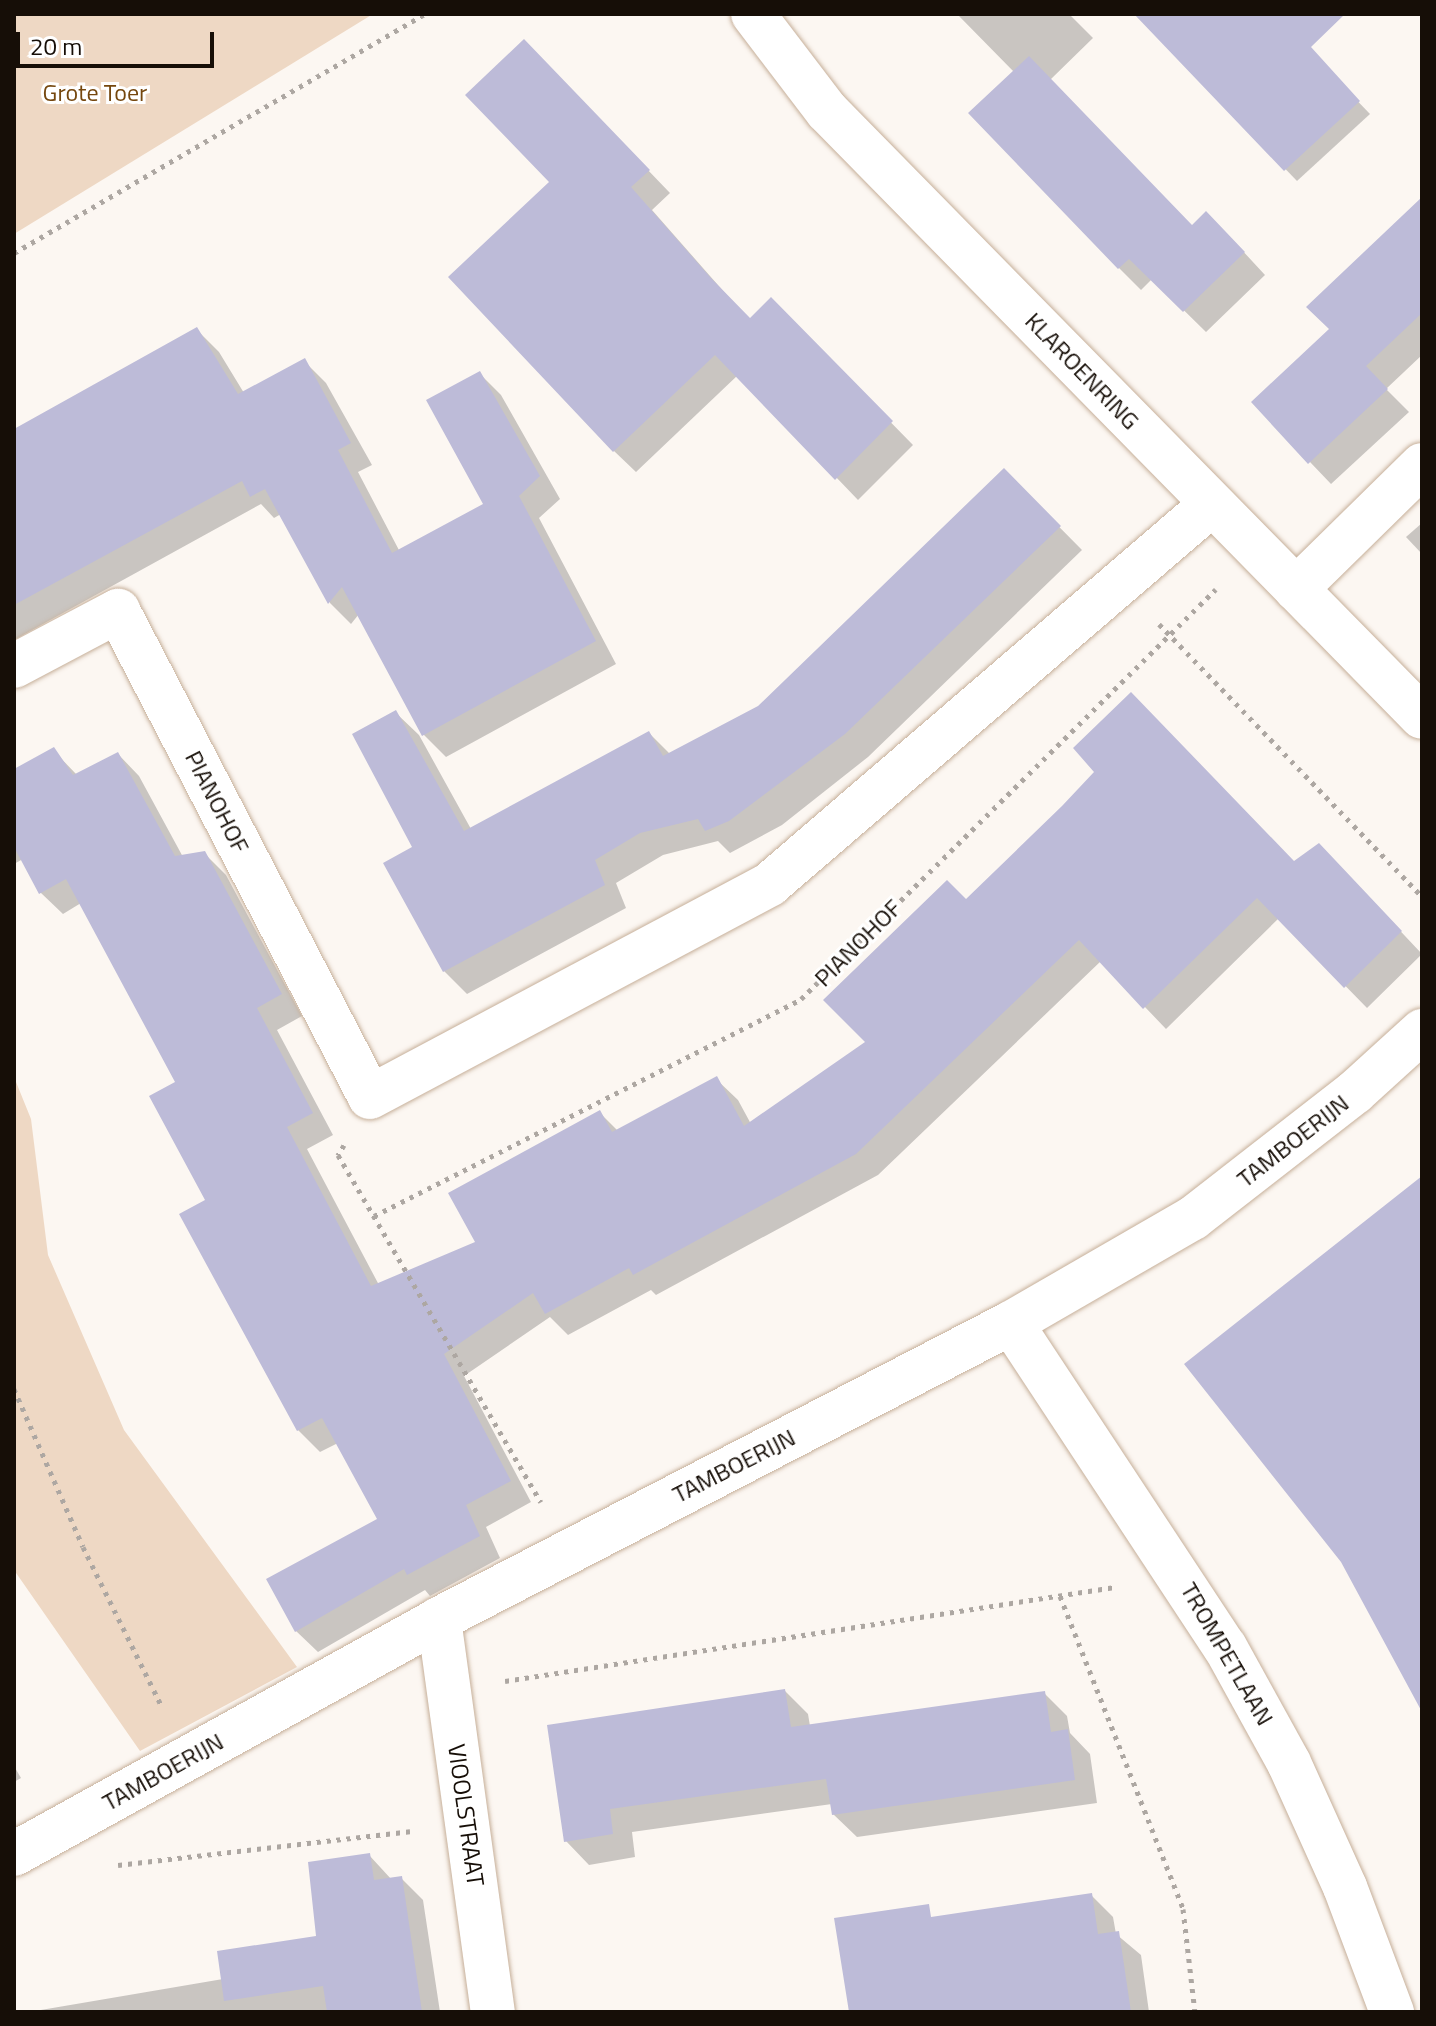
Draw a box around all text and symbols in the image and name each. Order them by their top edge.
scale bar [20,16,218,66]
text: 20 m [30,28,82,64]
park label: Grote Toer [43,79,147,107]
street label: KLAROENRING [1019,307,1145,435]
street label: PIANOHOF [179,746,255,858]
street label: PIANOHOF [809,894,907,992]
street label: TAMBOERIJN [1232,1089,1354,1193]
street label: TAMBOERIJN [668,1423,800,1509]
street label: TROMPETLAAN [1175,1578,1279,1730]
street label: TAMBOERIJN [98,1727,228,1817]
street label: VIOOLSTRAAT [442,1742,490,1888]

